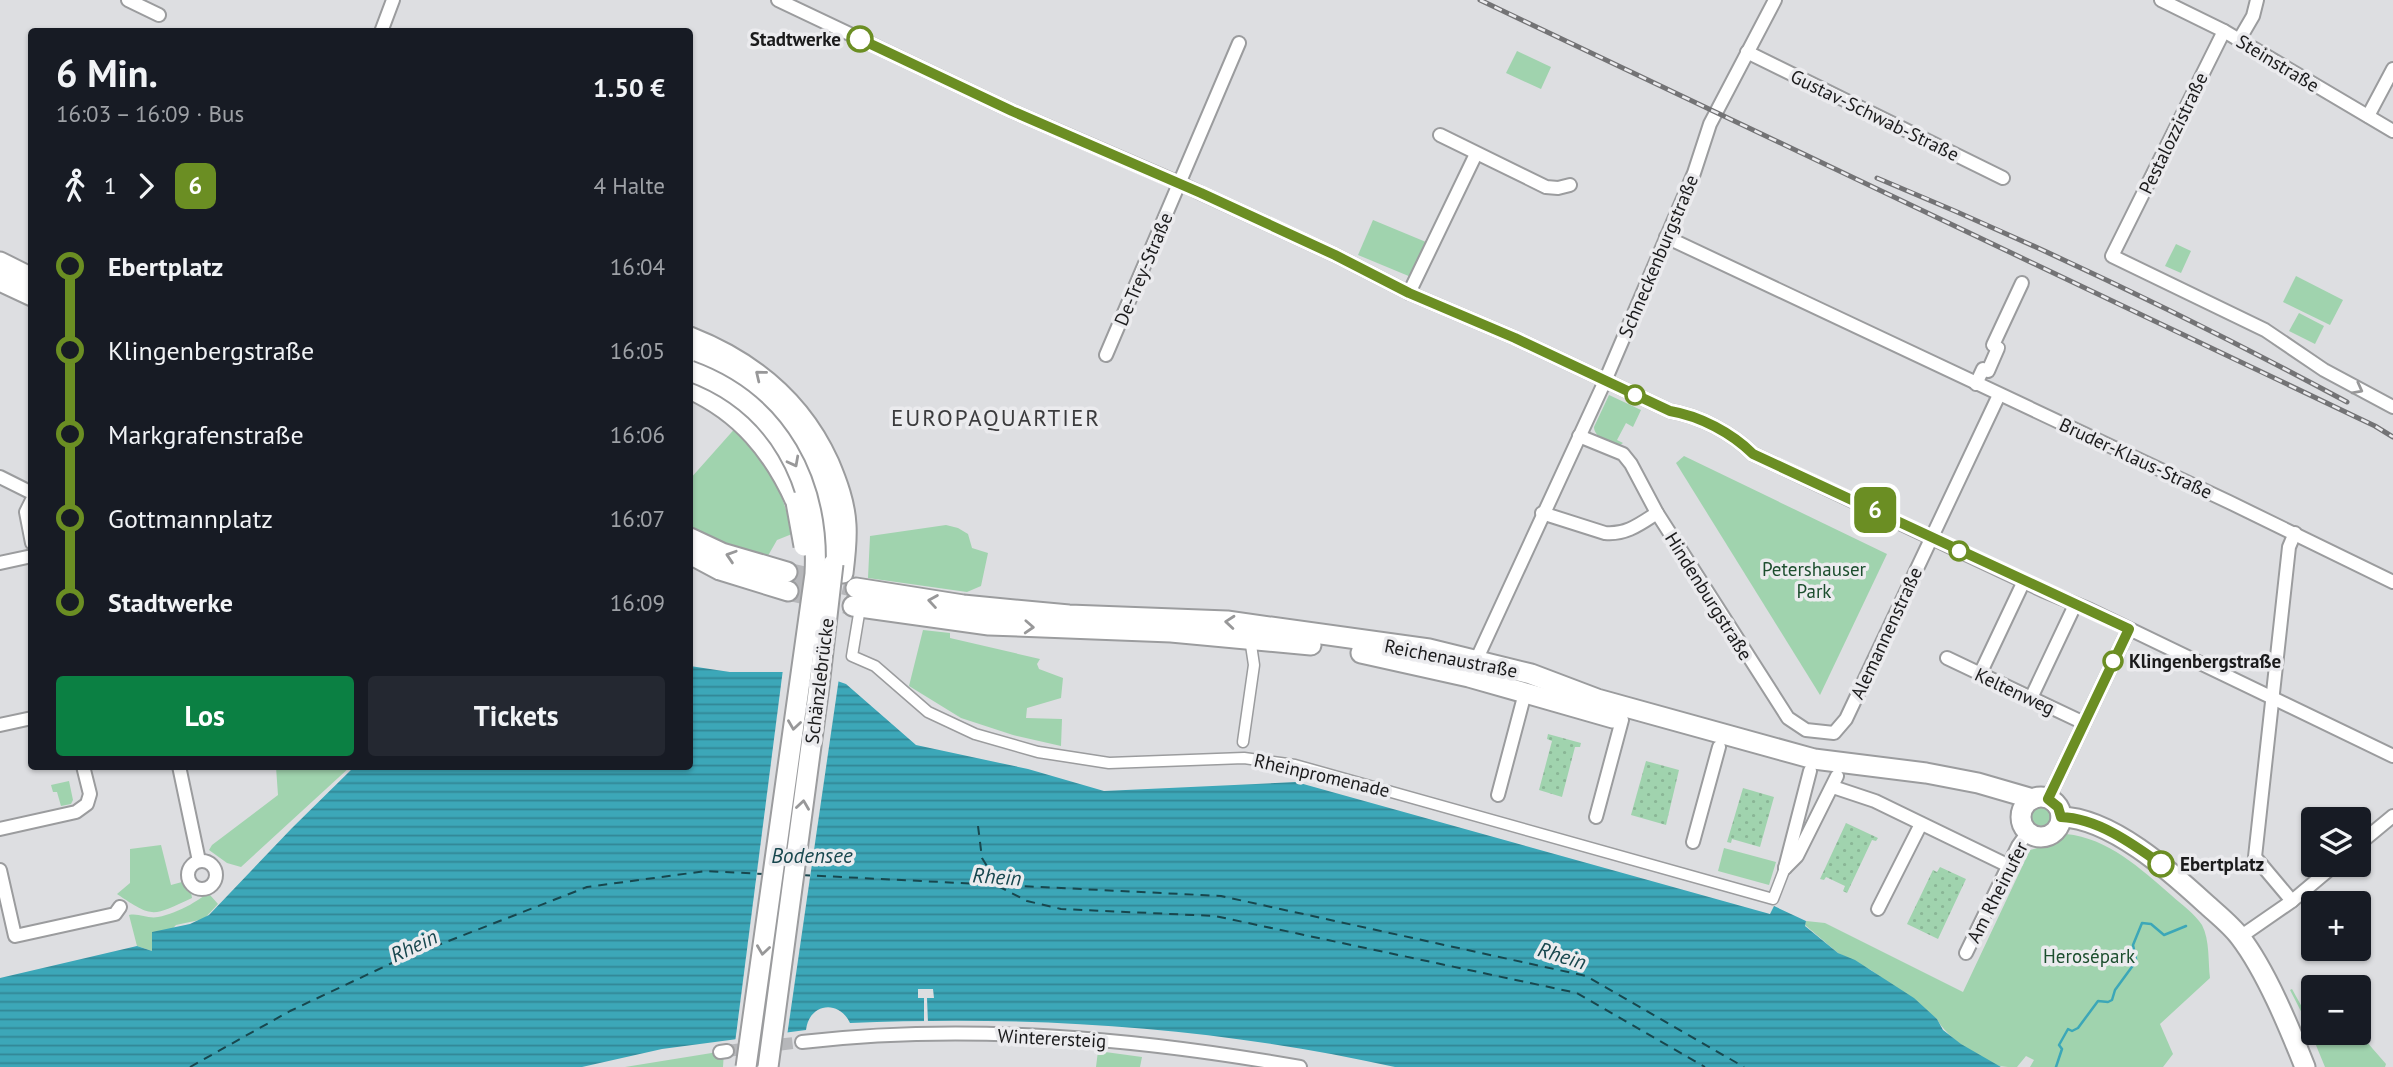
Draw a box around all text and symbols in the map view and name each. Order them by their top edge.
marker: Stadtwerke [847,26,873,52]
place label: Stadtwerke [750,27,841,51]
street label: Steinstraße [2232,29,2324,97]
text: 6 Min. [56,48,158,97]
street label: Gustav-Schwab-Straße [1787,64,1963,166]
street label: Pestalozzistraße [2133,68,2213,198]
text: 1.50 € [593,71,665,104]
text: 16:03 – 16:09 · Bus [56,99,244,128]
icon: walk [56,167,94,205]
icon: forward [127,167,165,205]
text: 6 [189,170,202,201]
text: 1 [104,171,117,200]
text: 4 Halte [594,171,665,200]
street label: Schneckenburgstraße [1613,171,1703,341]
street label: De-Trey-Straße [1108,209,1178,329]
text: Ebertplatz [108,250,223,283]
text: 16:04 [610,252,665,281]
text: Klingenbergstraße [108,334,314,367]
text: 16:05 [610,336,665,365]
one-way arrow [756,371,769,383]
one-way arrow [2351,380,2364,394]
unlabelled marker [1625,385,1645,405]
district label: EUROPAQUARTIER [891,403,1101,432]
street label: Bruder-Klaus-Straße [2056,412,2216,504]
text: Markgrafenstraße [108,418,304,451]
text: 16:06 [610,420,665,449]
one-way arrow [785,455,799,467]
line badge: 6 [1852,487,1898,533]
text: 6 [1868,494,1882,525]
text: Gottmannplatz [108,502,273,535]
text: 16:07 [610,504,665,533]
street label: Hindenburgstraße [1660,527,1758,665]
unlabelled marker [1949,541,1969,561]
one-way arrow [725,550,738,564]
park label: Petershauser Park [1762,557,1867,603]
street label: Alemannenstraße [1845,563,1927,703]
text: Stadtwerke [108,586,233,619]
text: 16:09 [610,588,665,617]
one-way arrow [927,594,939,609]
one-way arrow [1224,615,1235,630]
street label: Schänzlebrücke [799,617,839,745]
one-way arrow [1024,619,1035,634]
street label: Reichenaustraße [1382,633,1520,683]
place label: Klingenbergstraße [2129,649,2281,673]
marker: Klingenbergstraße [2103,651,2123,671]
street label: Keltenweg [1971,662,2059,720]
button: Los [56,676,354,756]
button: Tickets [368,676,665,756]
one-way arrow [787,719,802,731]
street label: Rheinpromenade [1252,748,1392,802]
one-way arrow [795,799,810,811]
map controls [2301,807,2371,1045]
button: layers [2301,807,2371,877]
street label: Am Rheinufer [1961,837,2033,947]
water label: Bodensee [771,842,853,869]
marker: Ebertplatz [2148,851,2174,877]
place label: Ebertplatz [2180,852,2265,876]
water label: Rhein [972,861,1023,892]
button: + [2301,891,2371,961]
water label: Rhein [386,923,442,968]
water label: Rhein [1535,935,1590,976]
one-way arrow [755,944,770,956]
park label: Herosépark [2043,944,2135,968]
button: − [2301,975,2371,1045]
street label: Winterersteig [997,1023,1107,1053]

